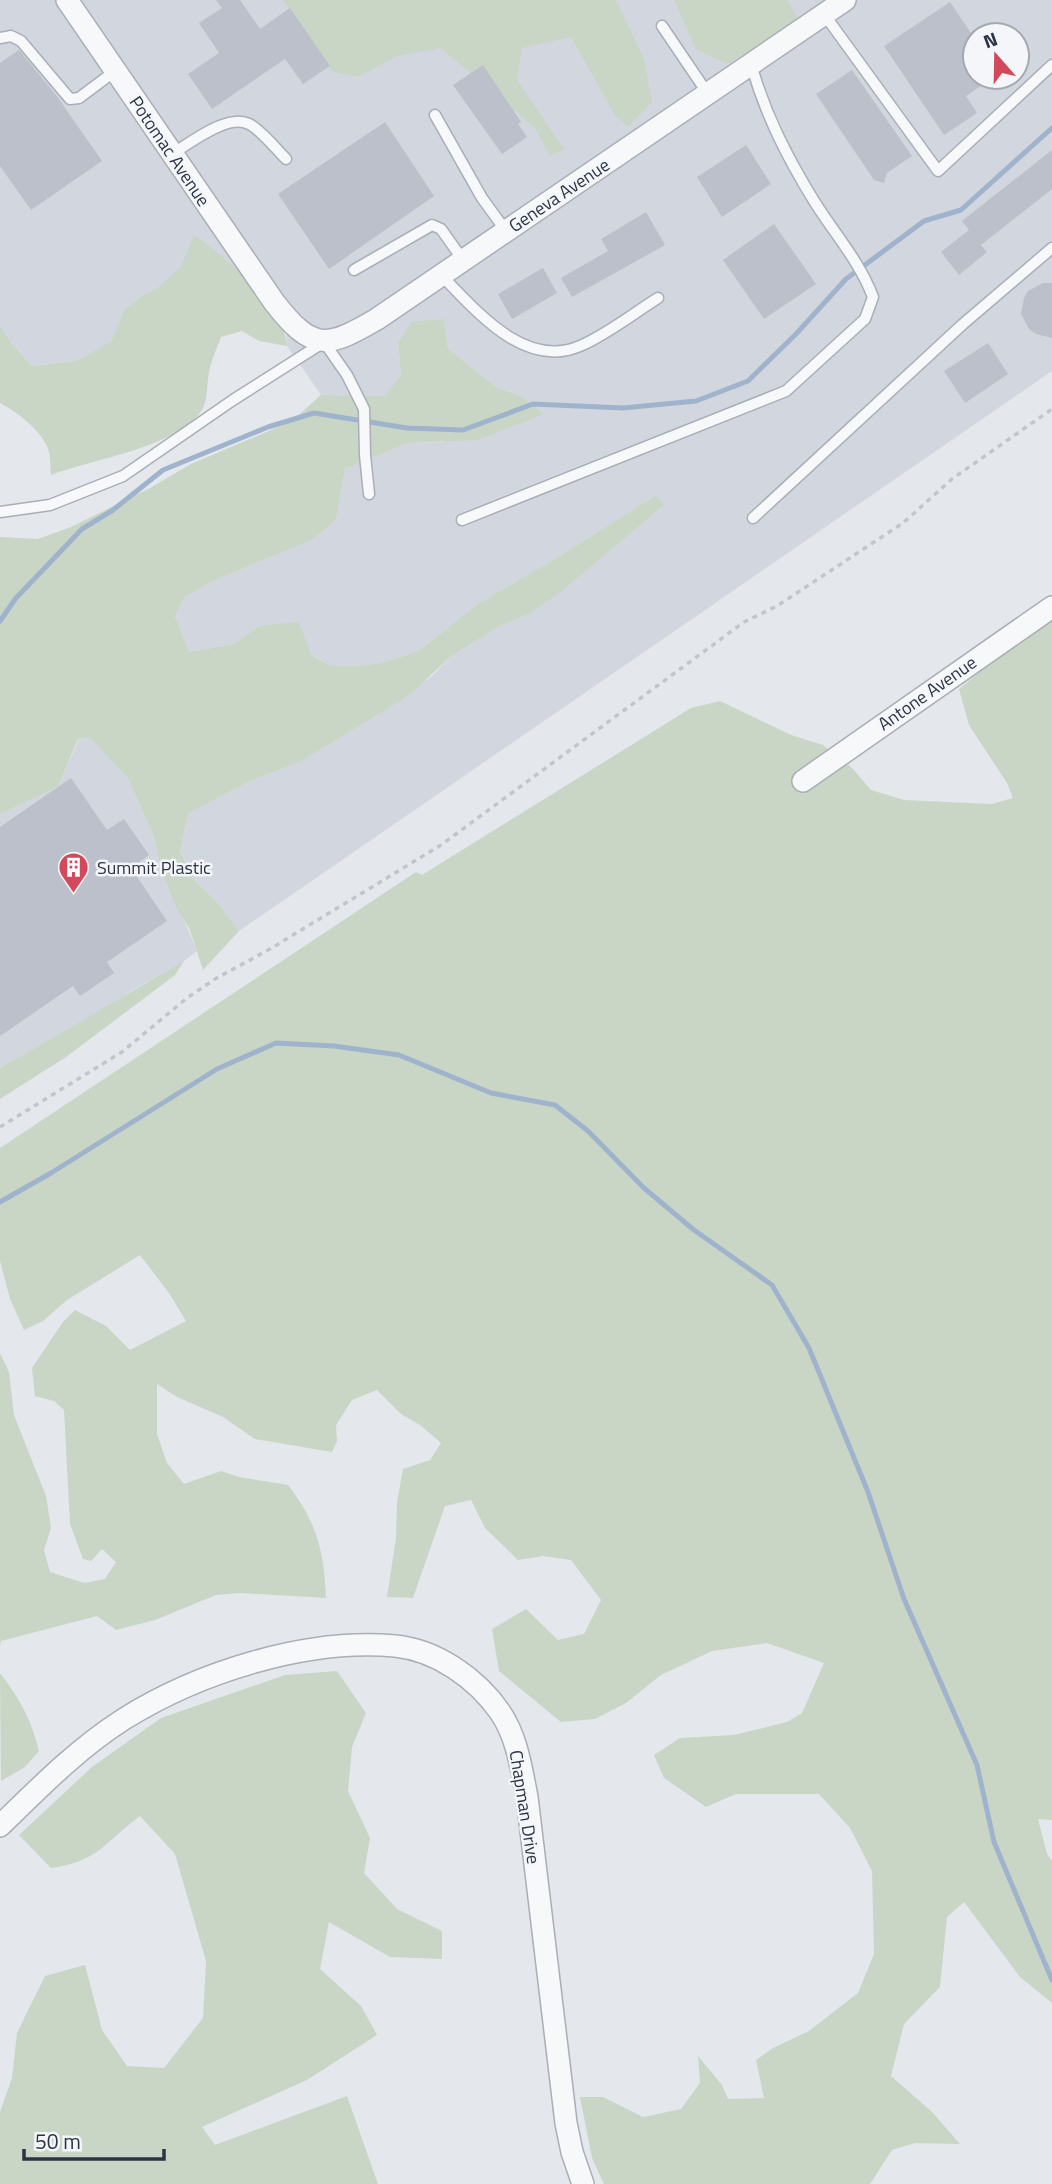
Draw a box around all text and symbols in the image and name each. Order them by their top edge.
north arrow [961,21,1031,91]
text: N [979,24,1001,55]
street label: Potomac Avenue [123,90,217,212]
street label: Geneva Avenue [503,151,615,239]
street label: Antone Avenue [872,649,982,737]
building icon: Summit Plastic [57,850,91,894]
place label: Summit Plastic [97,854,211,881]
street label: Chapman Drive [503,1748,547,1866]
scale bar [24,2118,164,2162]
text: 50 m [35,2125,81,2157]

